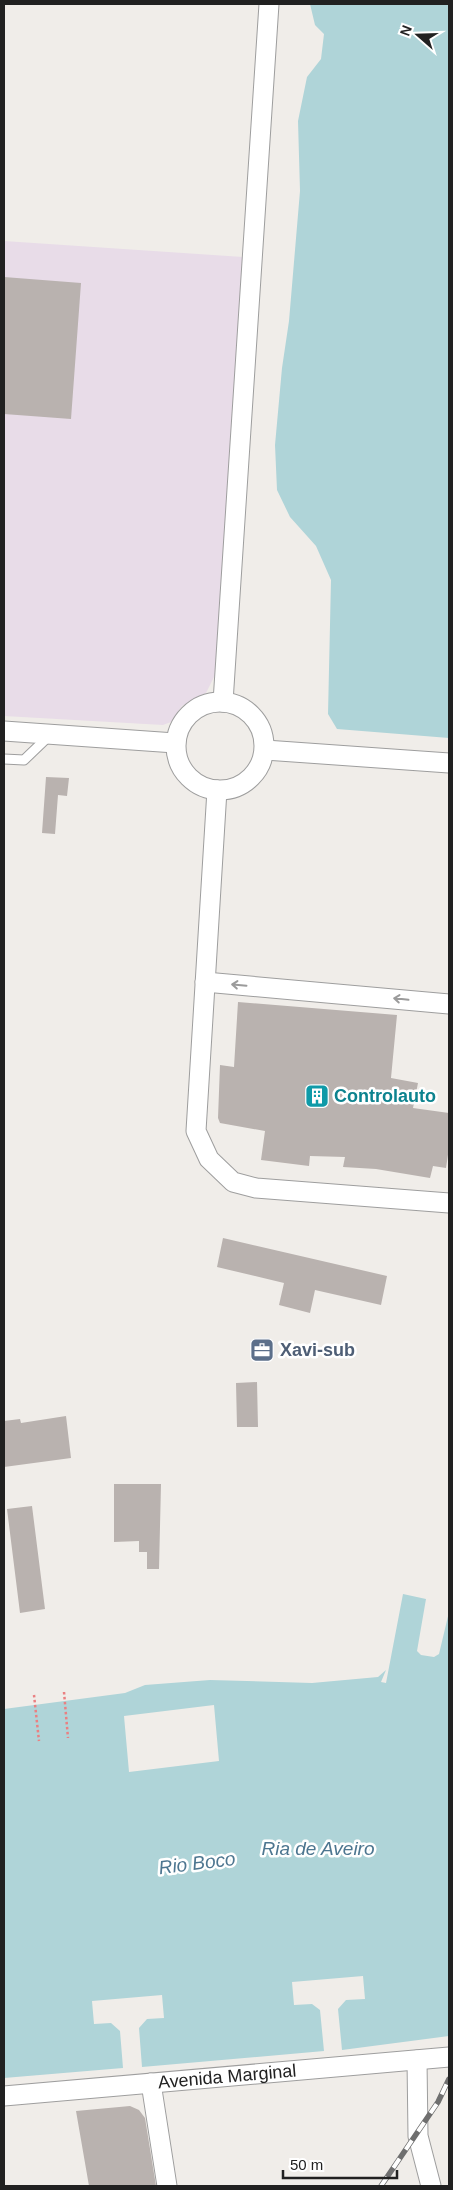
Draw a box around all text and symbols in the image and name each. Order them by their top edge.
north arrow [393,10,443,60]
text: N [397,23,415,38]
one-way arrow [231,980,247,990]
one-way arrow [393,994,409,1003]
building icon: Controlauto [304,1083,330,1109]
place label: Controlauto [334,1086,436,1106]
office icon: Xavi-sub [249,1337,275,1363]
place label: Xavi-sub [280,1340,355,1360]
water label: Ria de Aveiro [261,1838,375,1859]
water label: Rio Boco [157,1848,237,1878]
street label: Avenida Marginal [157,2060,297,2092]
scale bar [283,2148,397,2180]
text: 50 m [290,2156,323,2173]

